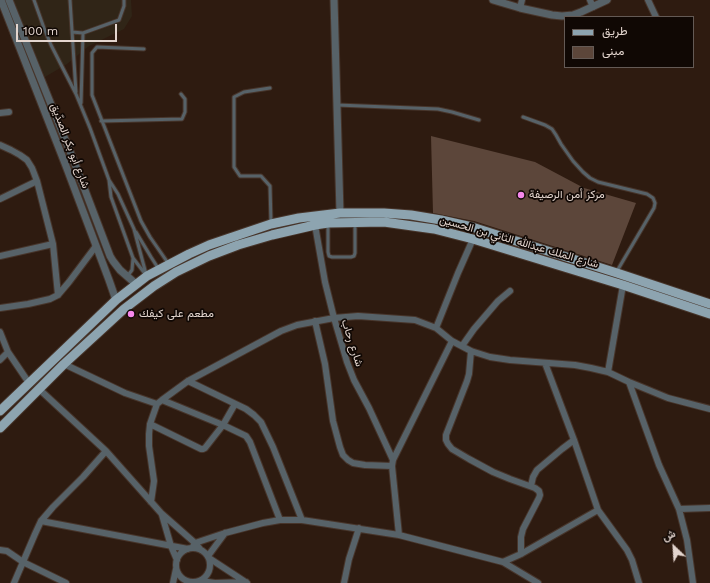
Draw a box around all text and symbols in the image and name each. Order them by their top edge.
scale bar [18,16,119,42]
legend [564,16,694,68]
text: 100 m [23,24,58,38]
text: طريق [602,24,627,38]
text: مبنى [602,44,624,58]
street label: شارع أبو بكر الصدّيق [48,102,92,190]
place label: مركز أمن الرصيفة [529,188,605,202]
marker: مركز أمن الرصيفة [516,190,526,200]
street label: شارع الملك عبدالله الثاني بن الحسين [438,213,600,271]
place label: مطعم على كيفك [139,307,214,321]
marker: مطعم على كيفك [126,309,136,319]
street label: شارع رحاب [338,318,366,368]
north arrow [654,527,694,567]
text: ش [660,527,677,544]

